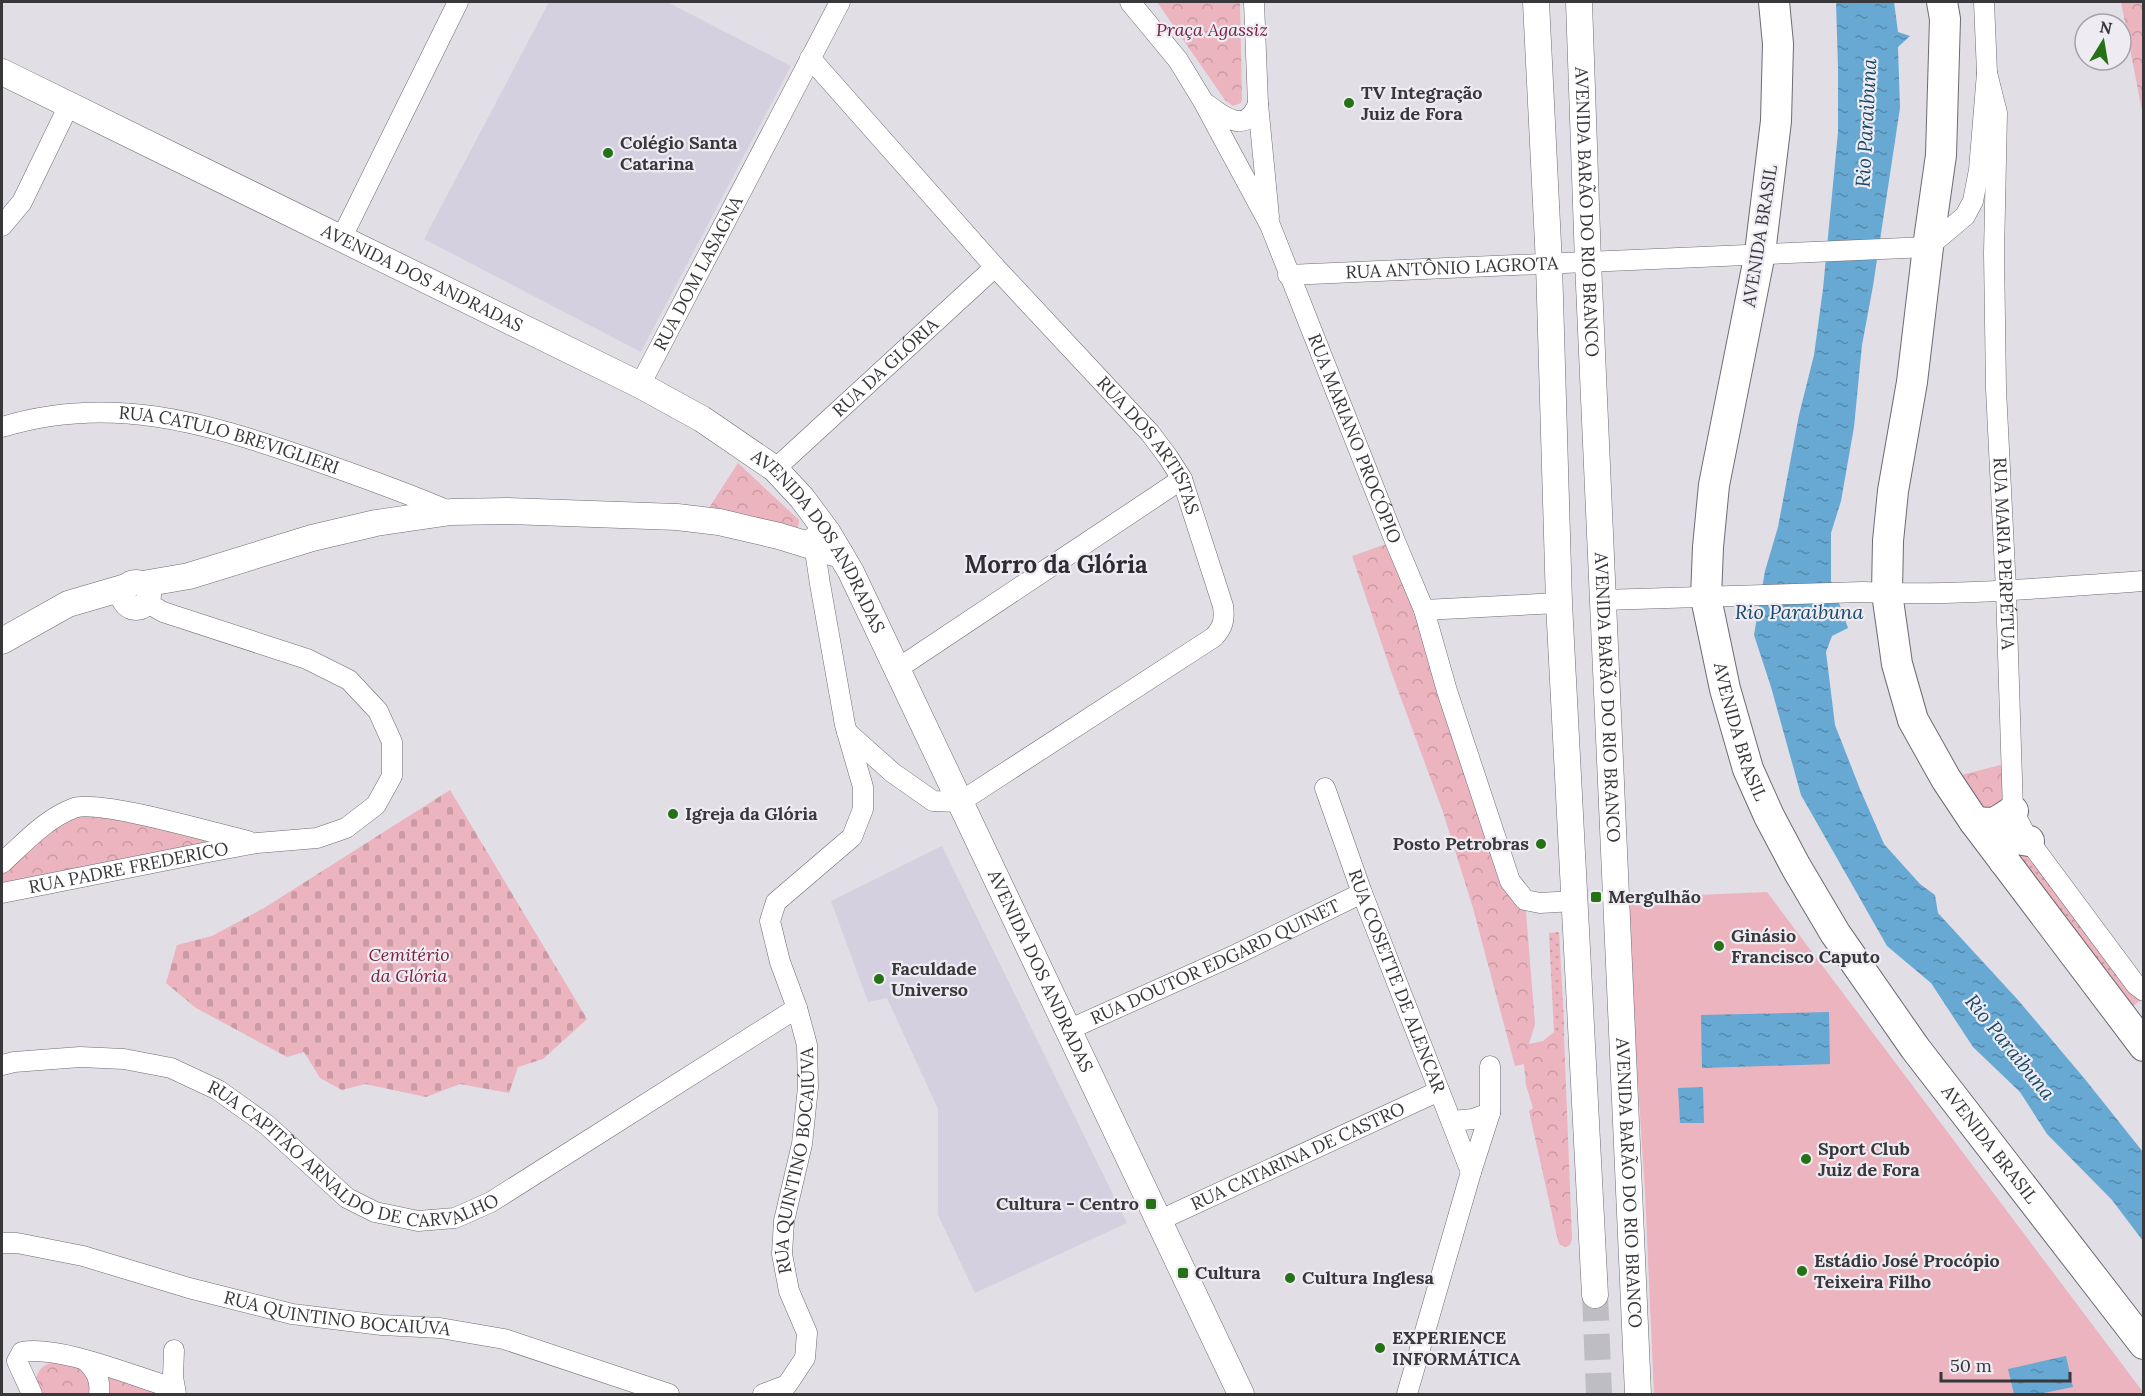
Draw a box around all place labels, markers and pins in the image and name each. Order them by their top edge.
place label: TV Integração Juiz de Fora [1361,81,1482,125]
marker: TV Integração Juiz de Fora [1342,96,1356,110]
place label: Colégio Santa Catarina [620,131,738,175]
marker: Colégio Santa Catarina [601,146,615,160]
place label: Igreja da Glória [685,802,818,825]
marker: Igreja da Glória [666,807,680,821]
place label: Posto Petrobras [1393,832,1529,855]
marker: Posto Petrobras [1534,837,1548,851]
place label: Mergulhão [1608,885,1701,908]
marker: Mergulhão [1589,890,1603,904]
place label: Ginásio Francisco Caputo [1731,924,1880,968]
marker: Ginásio Francisco Caputo [1712,939,1726,953]
place label: Faculdade Universo [891,957,977,1001]
marker: Faculdade Universo [872,972,886,986]
place label: Sport Club Juiz de Fora [1818,1137,1920,1181]
marker: Sport Club Juiz de Fora [1799,1152,1813,1166]
place label: Cultura - Centro [996,1192,1139,1215]
marker: Cultura - Centro [1144,1197,1158,1211]
place label: Estádio José Procópio Teixeira Filho [1814,1249,2000,1293]
place label: Cultura [1195,1261,1261,1284]
marker: Estádio José Procópio Teixeira Filho [1795,1264,1809,1278]
marker: Cultura [1176,1266,1190,1280]
place label: Cultura Inglesa [1302,1266,1435,1289]
marker: Cultura Inglesa [1283,1271,1297,1285]
place label: EXPERIENCE INFORMÁTICA [1392,1326,1520,1370]
marker: EXPERIENCE INFORMÁTICA [1373,1341,1387,1355]

